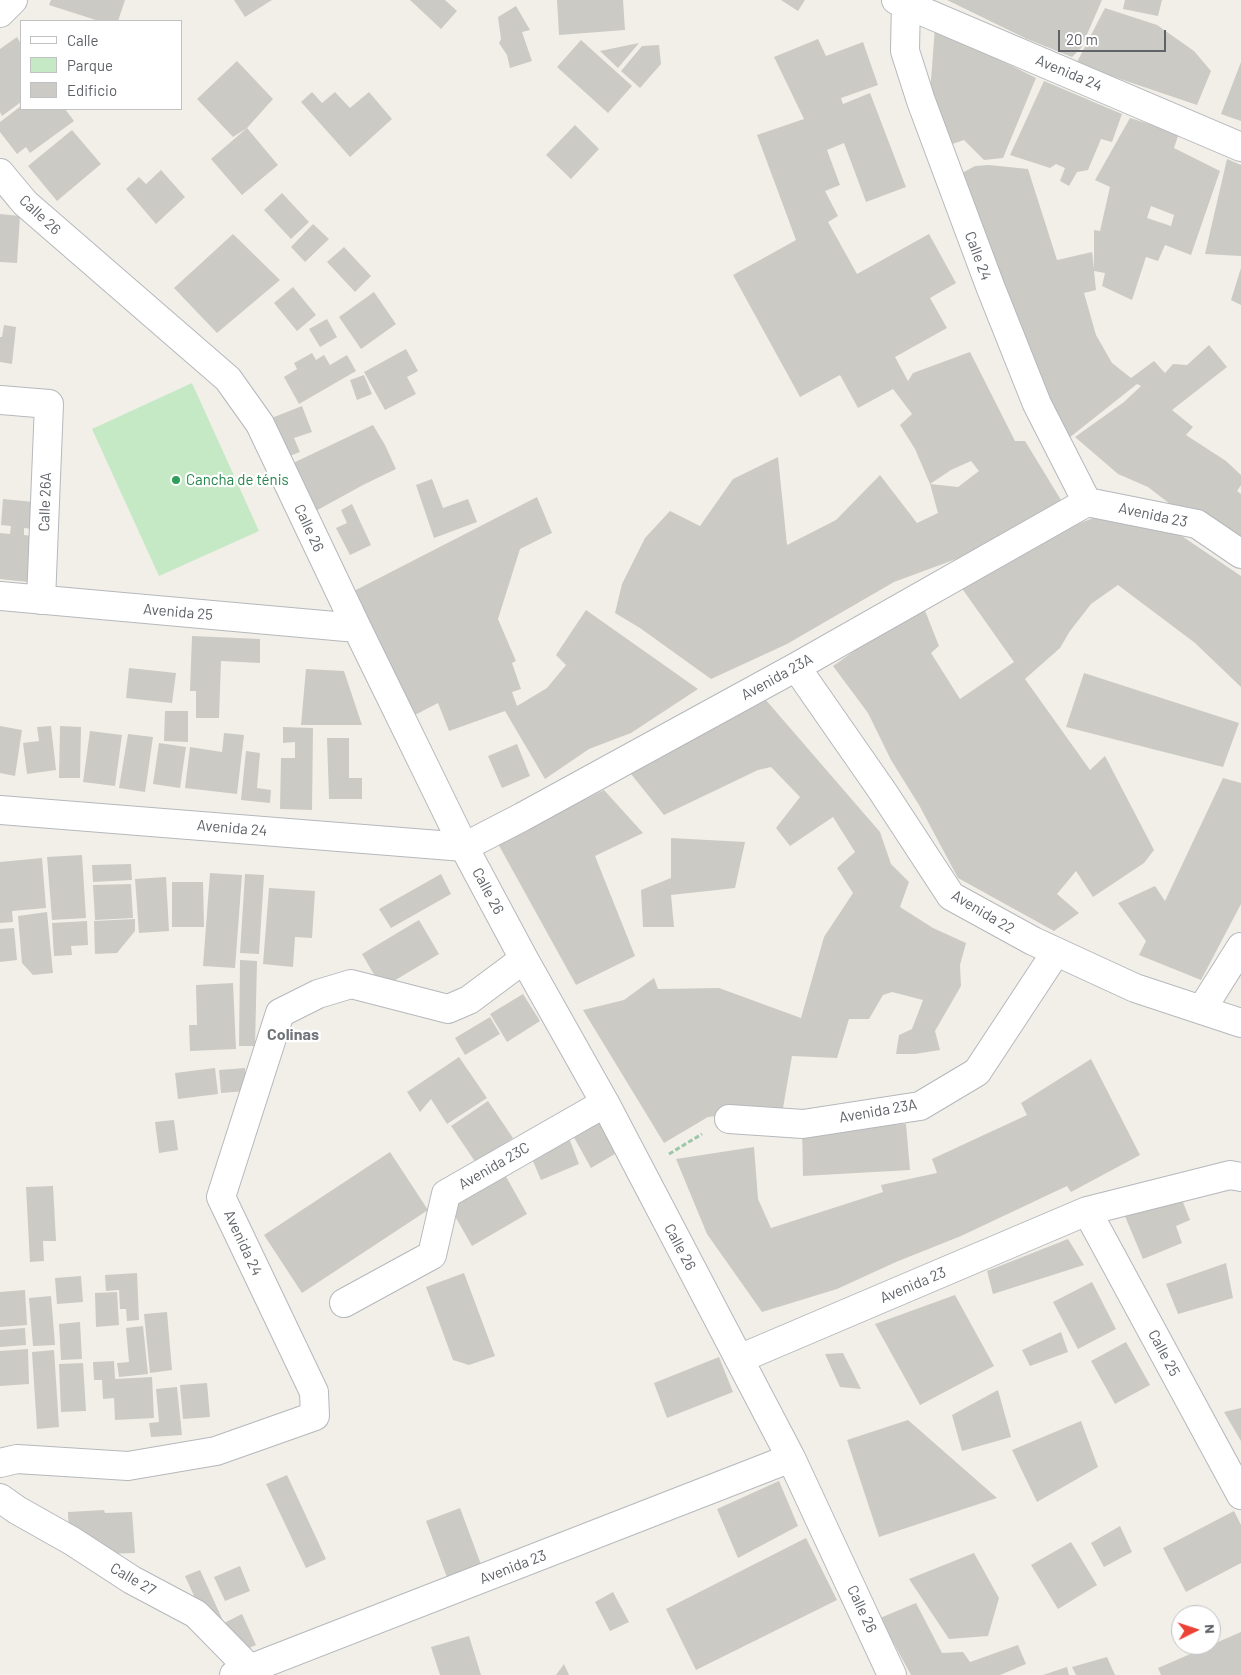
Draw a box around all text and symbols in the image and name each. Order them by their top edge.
legend [20,20,182,110]
scale bar [1061,20,1168,52]
text: 20 m [1066,30,1098,48]
text: Calle [67,31,99,49]
street label: Avenida 24 [1033,51,1105,95]
text: Parque [67,56,113,74]
text: Edificio [67,81,117,99]
street label: Calle 26 [15,191,65,239]
street label: Calle 24 [961,229,995,283]
place label: Cancha de ténis [186,471,289,489]
street label: Calle 26A [35,472,55,532]
marker: Cancha de ténis [170,474,182,486]
street label: Avenida 23 [1117,499,1189,531]
street label: Calle 26 [290,501,328,555]
street label: Avenida 25 [142,600,214,624]
street label: Avenida 23A [738,650,816,704]
street label: Avenida 24 [196,816,268,840]
street label: Calle 26 [468,865,508,917]
street label: Avenida 22 [948,886,1018,938]
district label: Colinas [267,1025,319,1045]
street label: Avenida 23A [837,1095,919,1127]
street label: Avenida 23C [455,1138,533,1194]
street label: Avenida 24 [220,1207,266,1279]
street label: Calle 26 [660,1221,700,1273]
street label: Avenida 23 [877,1263,949,1307]
street label: Calle 25 [1144,1327,1184,1379]
street label: Avenida 23 [477,1546,549,1588]
street label: Calle 27 [107,1559,159,1599]
street label: Calle 26 [843,1582,881,1636]
north arrow [1171,1605,1221,1655]
text: N [1202,1624,1219,1634]

